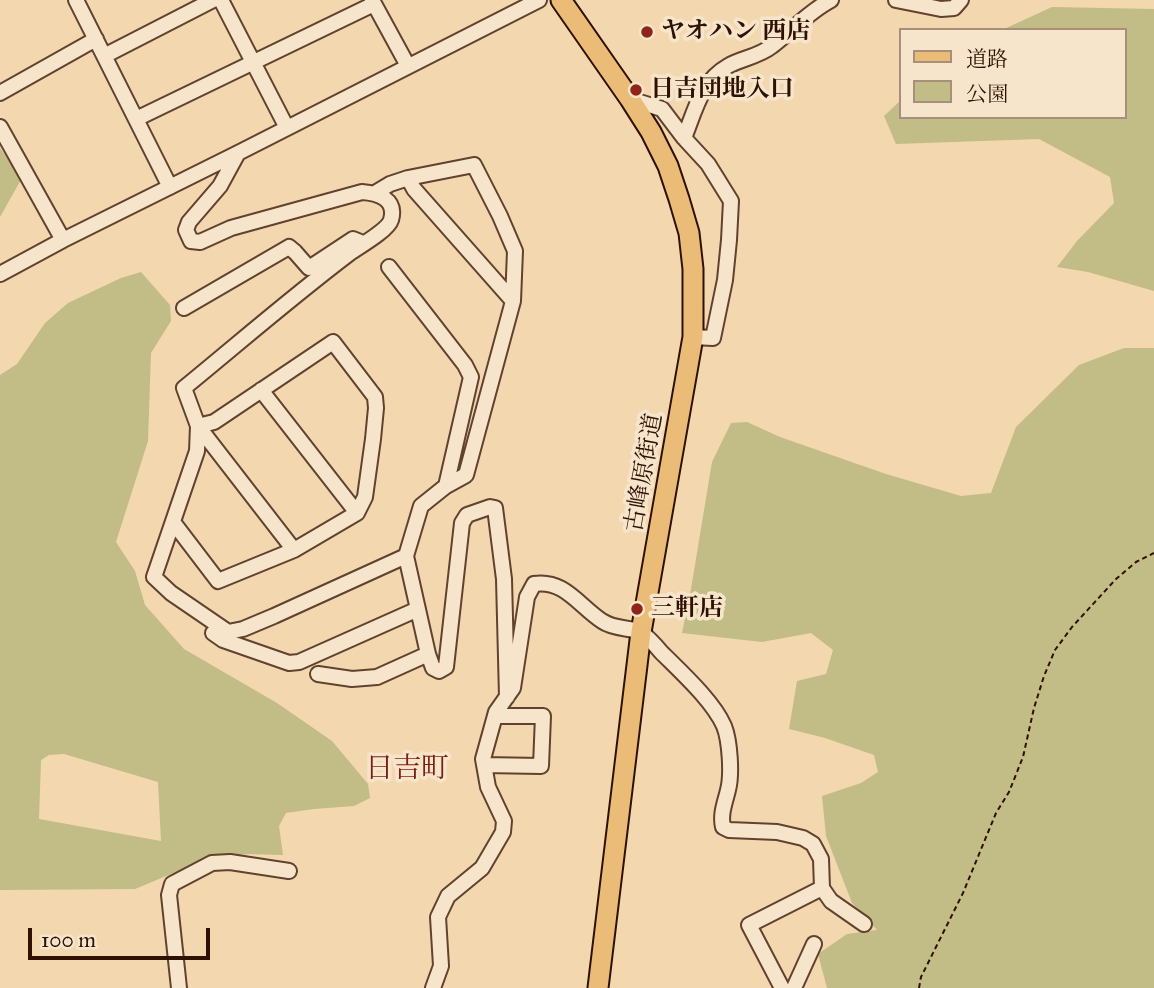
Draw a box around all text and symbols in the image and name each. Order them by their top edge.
place label: ヤオハン 西店 [661,18,810,46]
marker: ヤオハン 西店 [639,24,655,40]
legend [898,28,1126,119]
text: 道路 [966,46,1008,72]
place label: 日吉団地入口 [650,76,794,104]
text: 公園 [966,81,1008,107]
marker: 日吉団地入口 [628,82,644,98]
street label: 古峰原街道 [620,411,670,535]
place label: 三軒店 [651,595,723,623]
marker: 三軒店 [629,601,645,617]
district label: 日吉町 [365,753,449,787]
scale bar [32,914,214,958]
text: 100 m [41,927,96,953]

